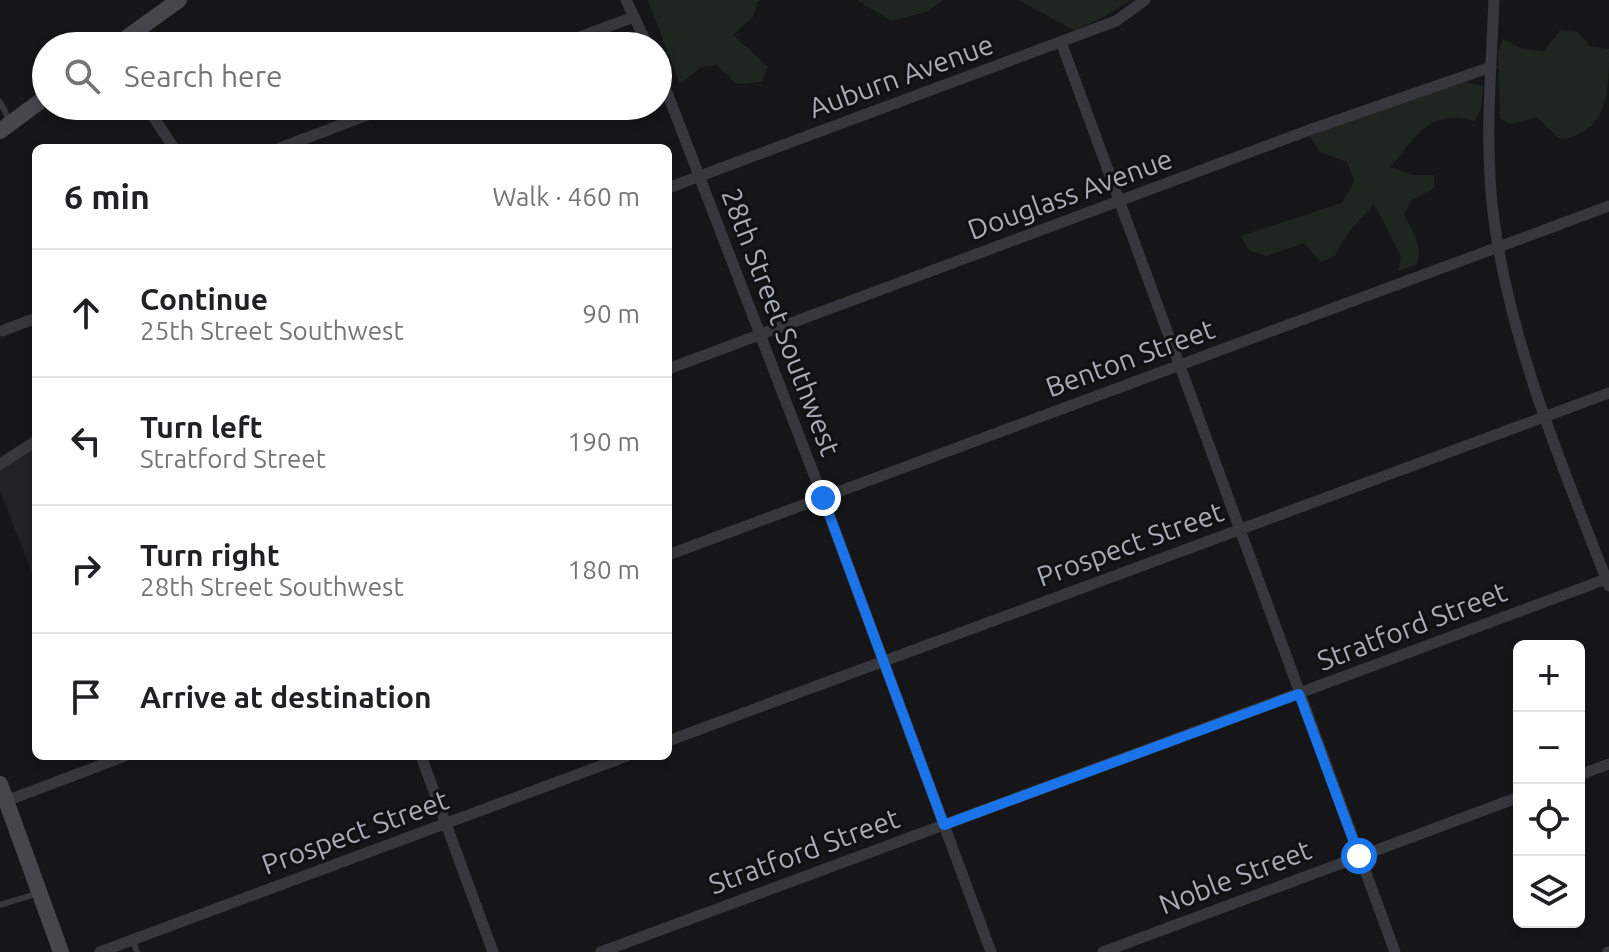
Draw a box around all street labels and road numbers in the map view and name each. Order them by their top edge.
street label: Auburn Avenue [804,28,997,123]
street label: Douglass Avenue [963,142,1176,245]
street label: 28th Street Southwest [716,184,847,460]
street label: Benton Street [1041,313,1218,402]
street label: Prospect Street [1032,495,1227,592]
street label: Stratford Street [1313,575,1511,676]
street label: Prospect Street [257,783,452,880]
street label: Stratford Street [704,802,903,899]
street label: Noble Street [1155,833,1315,920]

